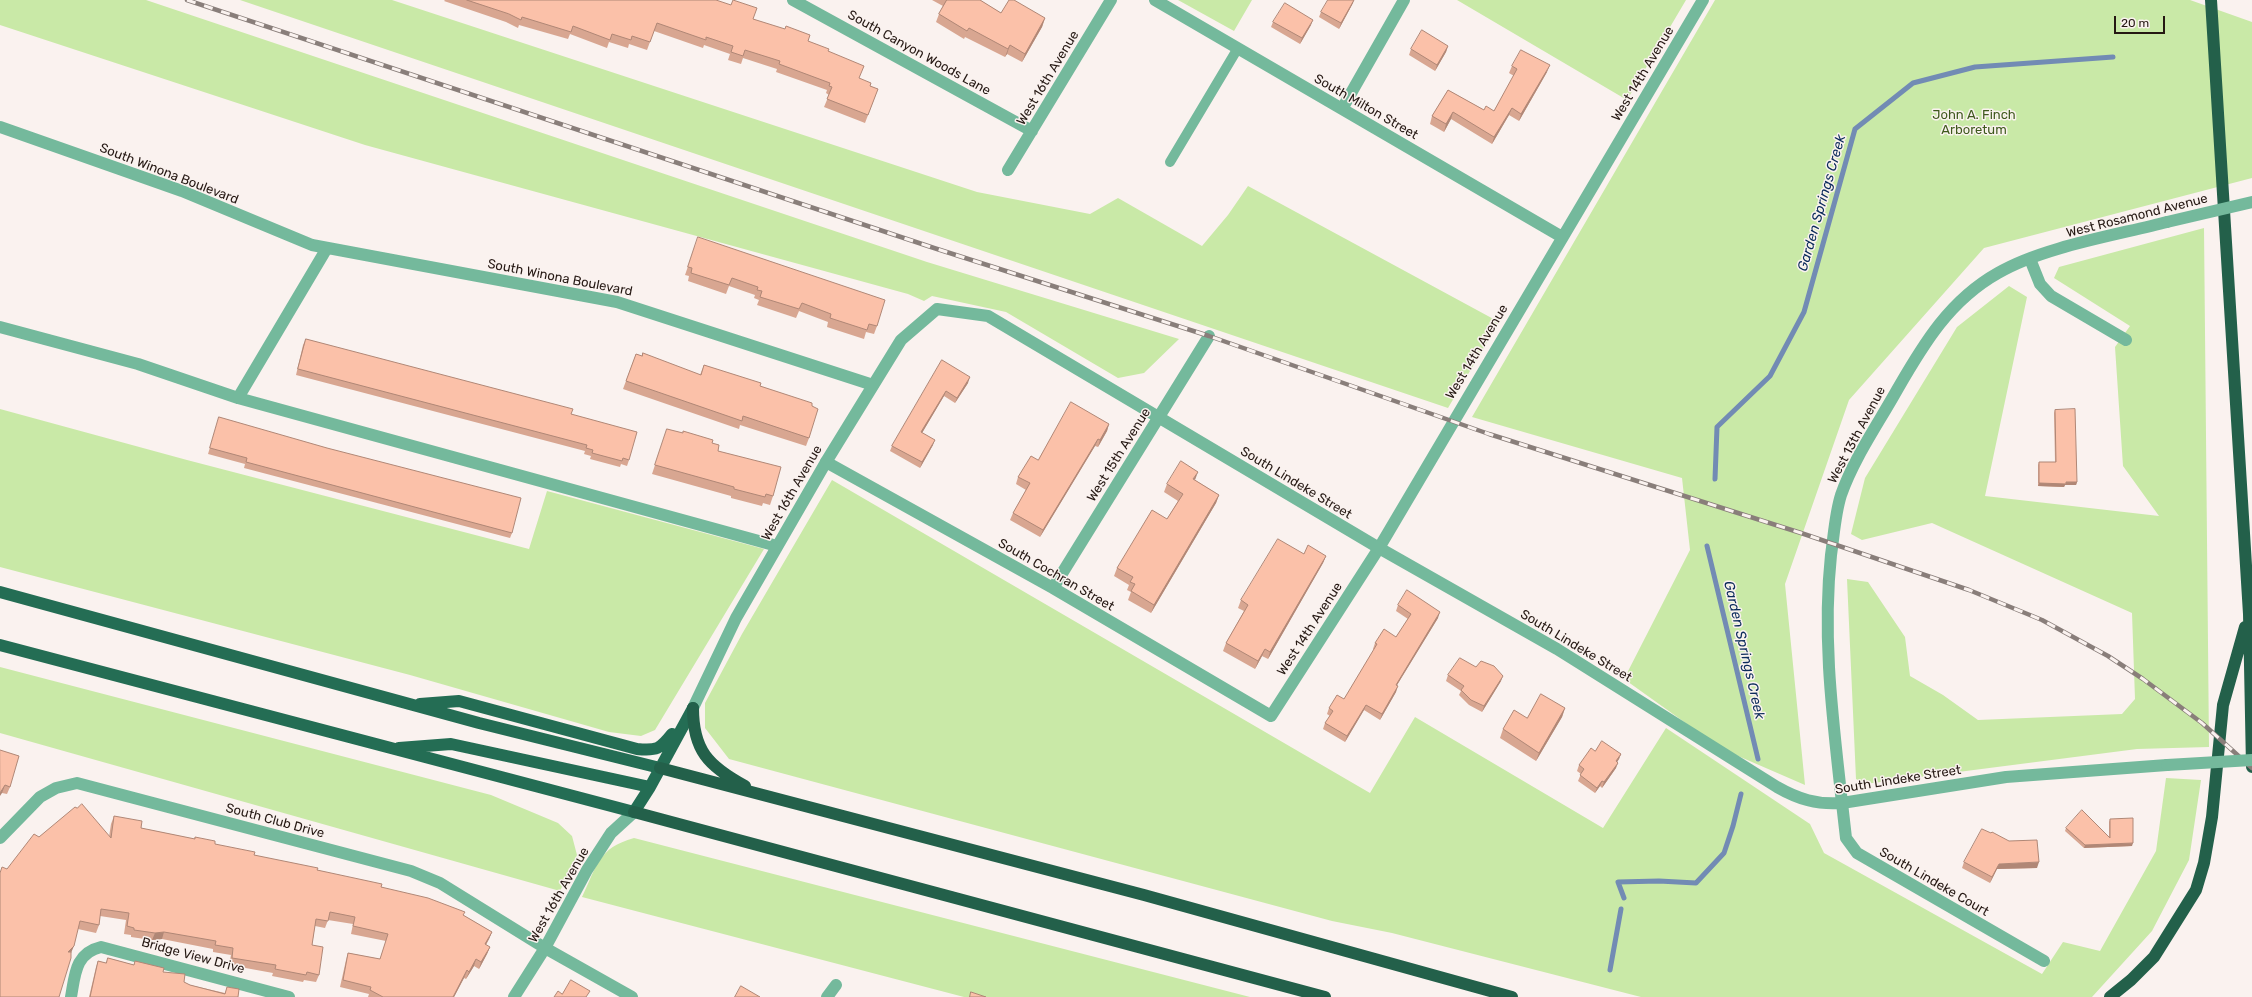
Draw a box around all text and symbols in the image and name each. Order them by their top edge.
street label: South Canyon Woods Lane [845,7,993,99]
scale bar [2116,8,2167,34]
text: 20 m [2121,16,2149,30]
street label: West 14th Avenue [1609,24,1677,124]
street label: West 16th Avenue [1014,28,1082,128]
street label: South Milton Street [1311,71,1421,143]
park label: John A. Finch Arboretum [1932,107,2016,138]
water label: Garden Springs Creek [1794,133,1850,273]
street label: South Winona Boulevard [97,140,241,208]
street label: West Rosamond Avenue [2065,191,2209,241]
street label: South Winona Boulevard [486,256,634,300]
street label: West 14th Avenue [1443,302,1511,402]
street label: West 13th Avenue [1825,384,1889,486]
street label: West 15th Avenue [1084,405,1154,505]
street label: West 16th Avenue [758,443,826,543]
street label: South Lindeke Street [1237,444,1355,522]
street label: South Cochran Street [995,535,1117,615]
water label: Garden Springs Creek [1720,579,1768,721]
street label: West 14th Avenue [1274,580,1346,678]
street label: South Lindeke Street [1517,607,1635,685]
street label: South Lindeke Street [1834,762,1962,798]
street label: South Club Drive [224,800,326,842]
street label: South Lindeke Court [1877,844,1991,920]
street label: West 16th Avenue [525,845,593,945]
street label: Bridge View Drive [140,935,246,977]

